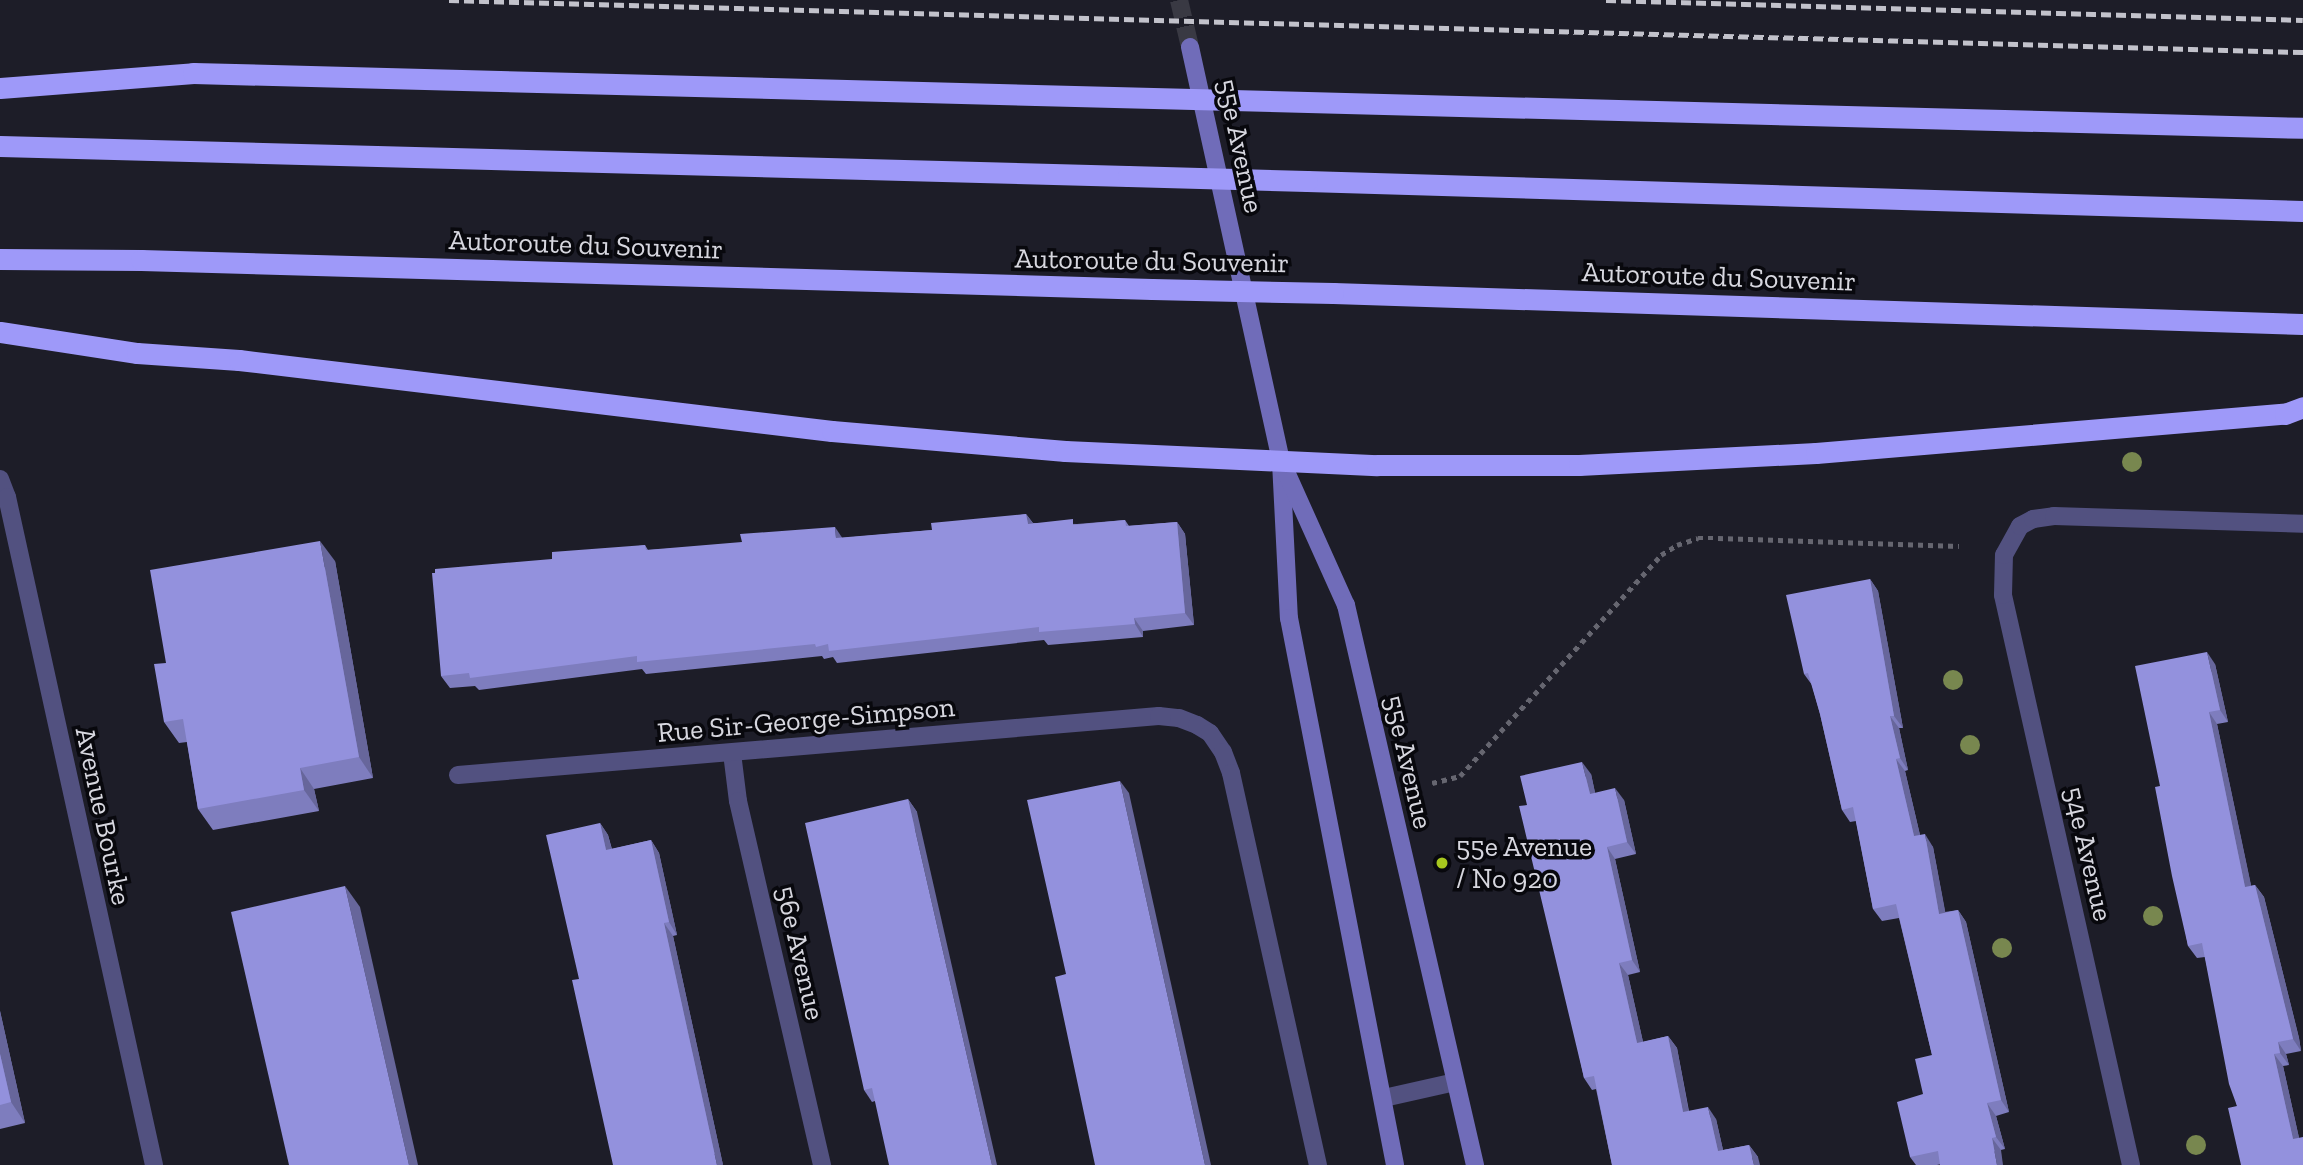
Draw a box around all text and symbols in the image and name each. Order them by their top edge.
street label: 55e Avenue [1209,76,1271,216]
street label: Autoroute du Souvenir [448,223,724,267]
street label: Autoroute du Souvenir [1014,242,1290,280]
street label: Autoroute du Souvenir [1581,255,1857,299]
street label: Rue Sir-George-Simpson [656,690,956,750]
street label: 55e Avenue [1376,692,1440,832]
street label: Avenue Bourke [68,724,138,908]
street label: 54e Avenue [2056,783,2120,925]
place label: 55e Avenue / No 920 [1456,830,1593,896]
marker: 55e Avenue / No 920 [1434,855,1450,871]
street label: 56e Avenue [768,882,832,1024]

